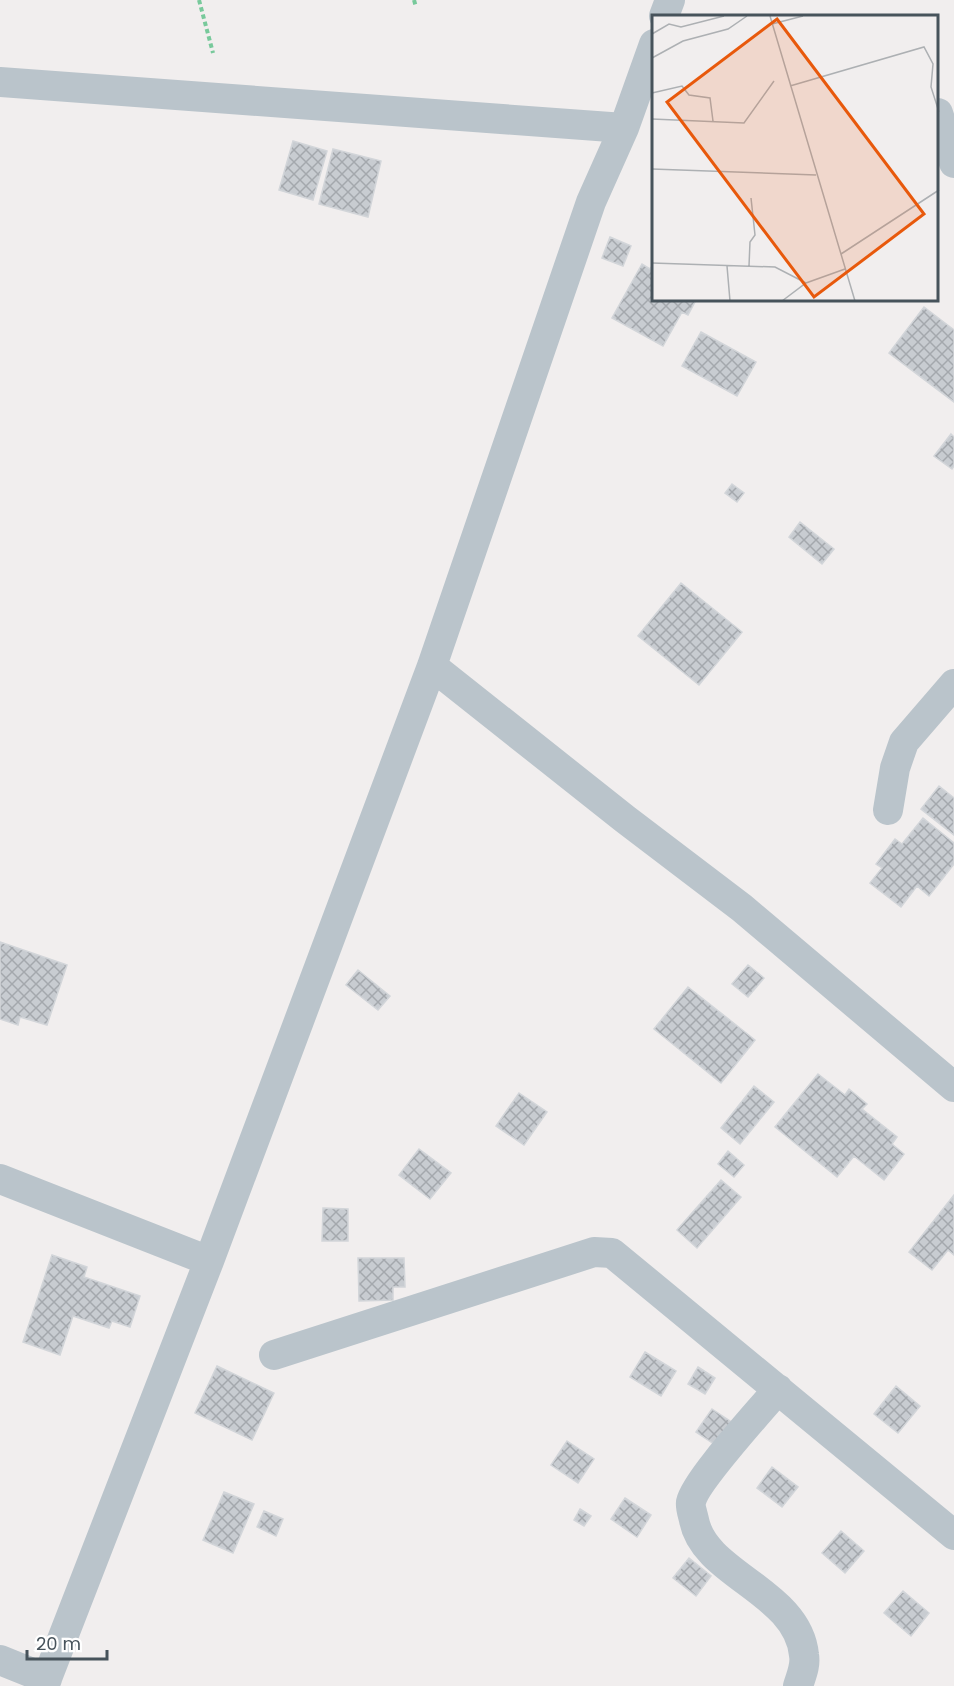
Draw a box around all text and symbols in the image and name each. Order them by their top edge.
inset map [652,15,939,302]
scale bar [27,1623,106,1661]
text: 20 m [36,1631,81,1656]

